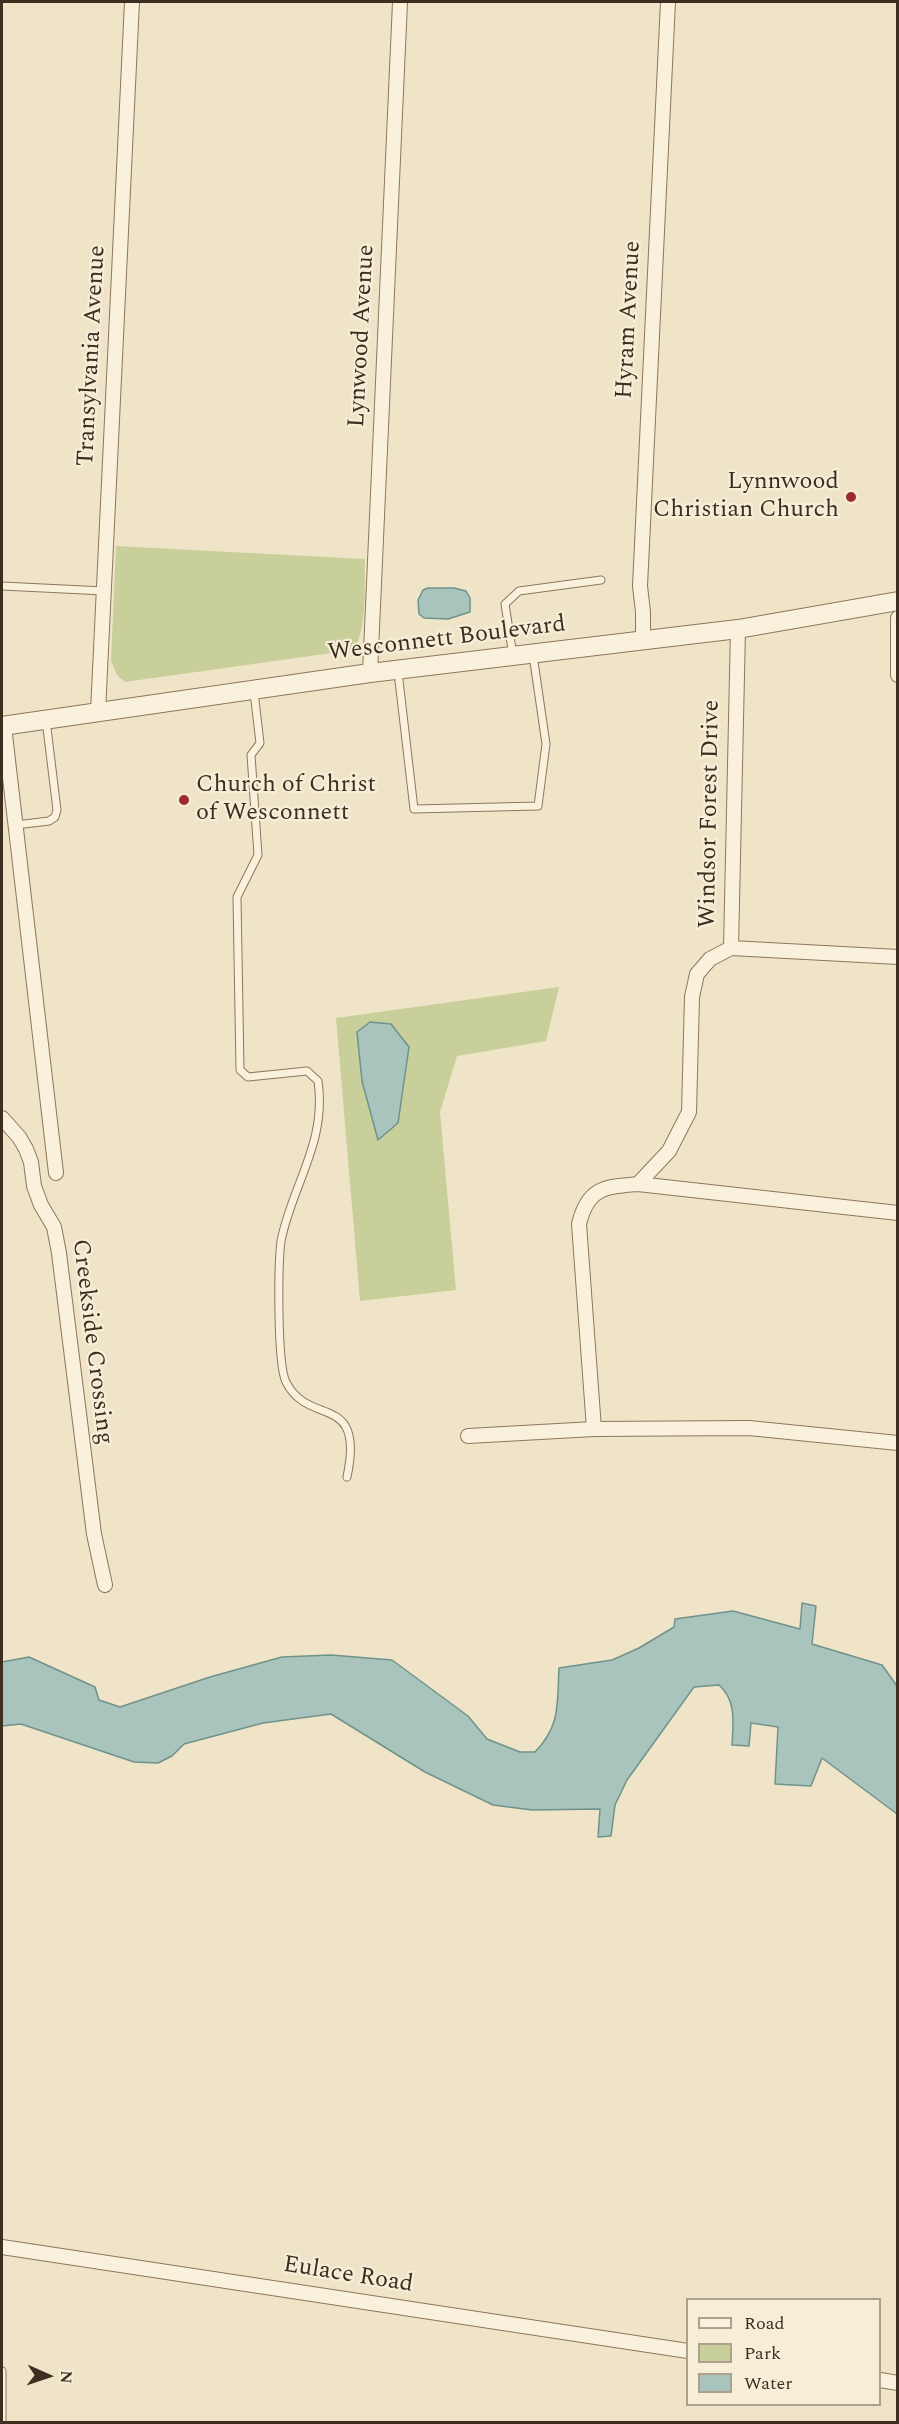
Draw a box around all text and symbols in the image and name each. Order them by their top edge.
street label: Hyram Avenue [611,240,649,400]
street label: Lynwood Avenue [344,244,382,428]
street label: Transylvania Avenue [73,245,113,467]
place label: Lynnwood Christian Church [653,469,839,525]
marker: Lynnwood Christian Church [844,490,858,504]
street label: Wesconnett Boulevard [326,611,568,669]
street label: Windsor Forest Drive [695,699,727,929]
place label: Church of Christ of Wesconnett [196,772,376,828]
marker: Church of Christ of Wesconnett [177,793,191,807]
street label: Creekside Crossing [64,1238,118,1446]
street label: Eulace Road [281,2252,415,2300]
legend [686,2298,881,2406]
text: Road [744,2310,785,2337]
text: Park [744,2340,781,2367]
north arrow [18,2346,78,2406]
text: N [54,2370,78,2384]
text: Water [744,2370,792,2397]

